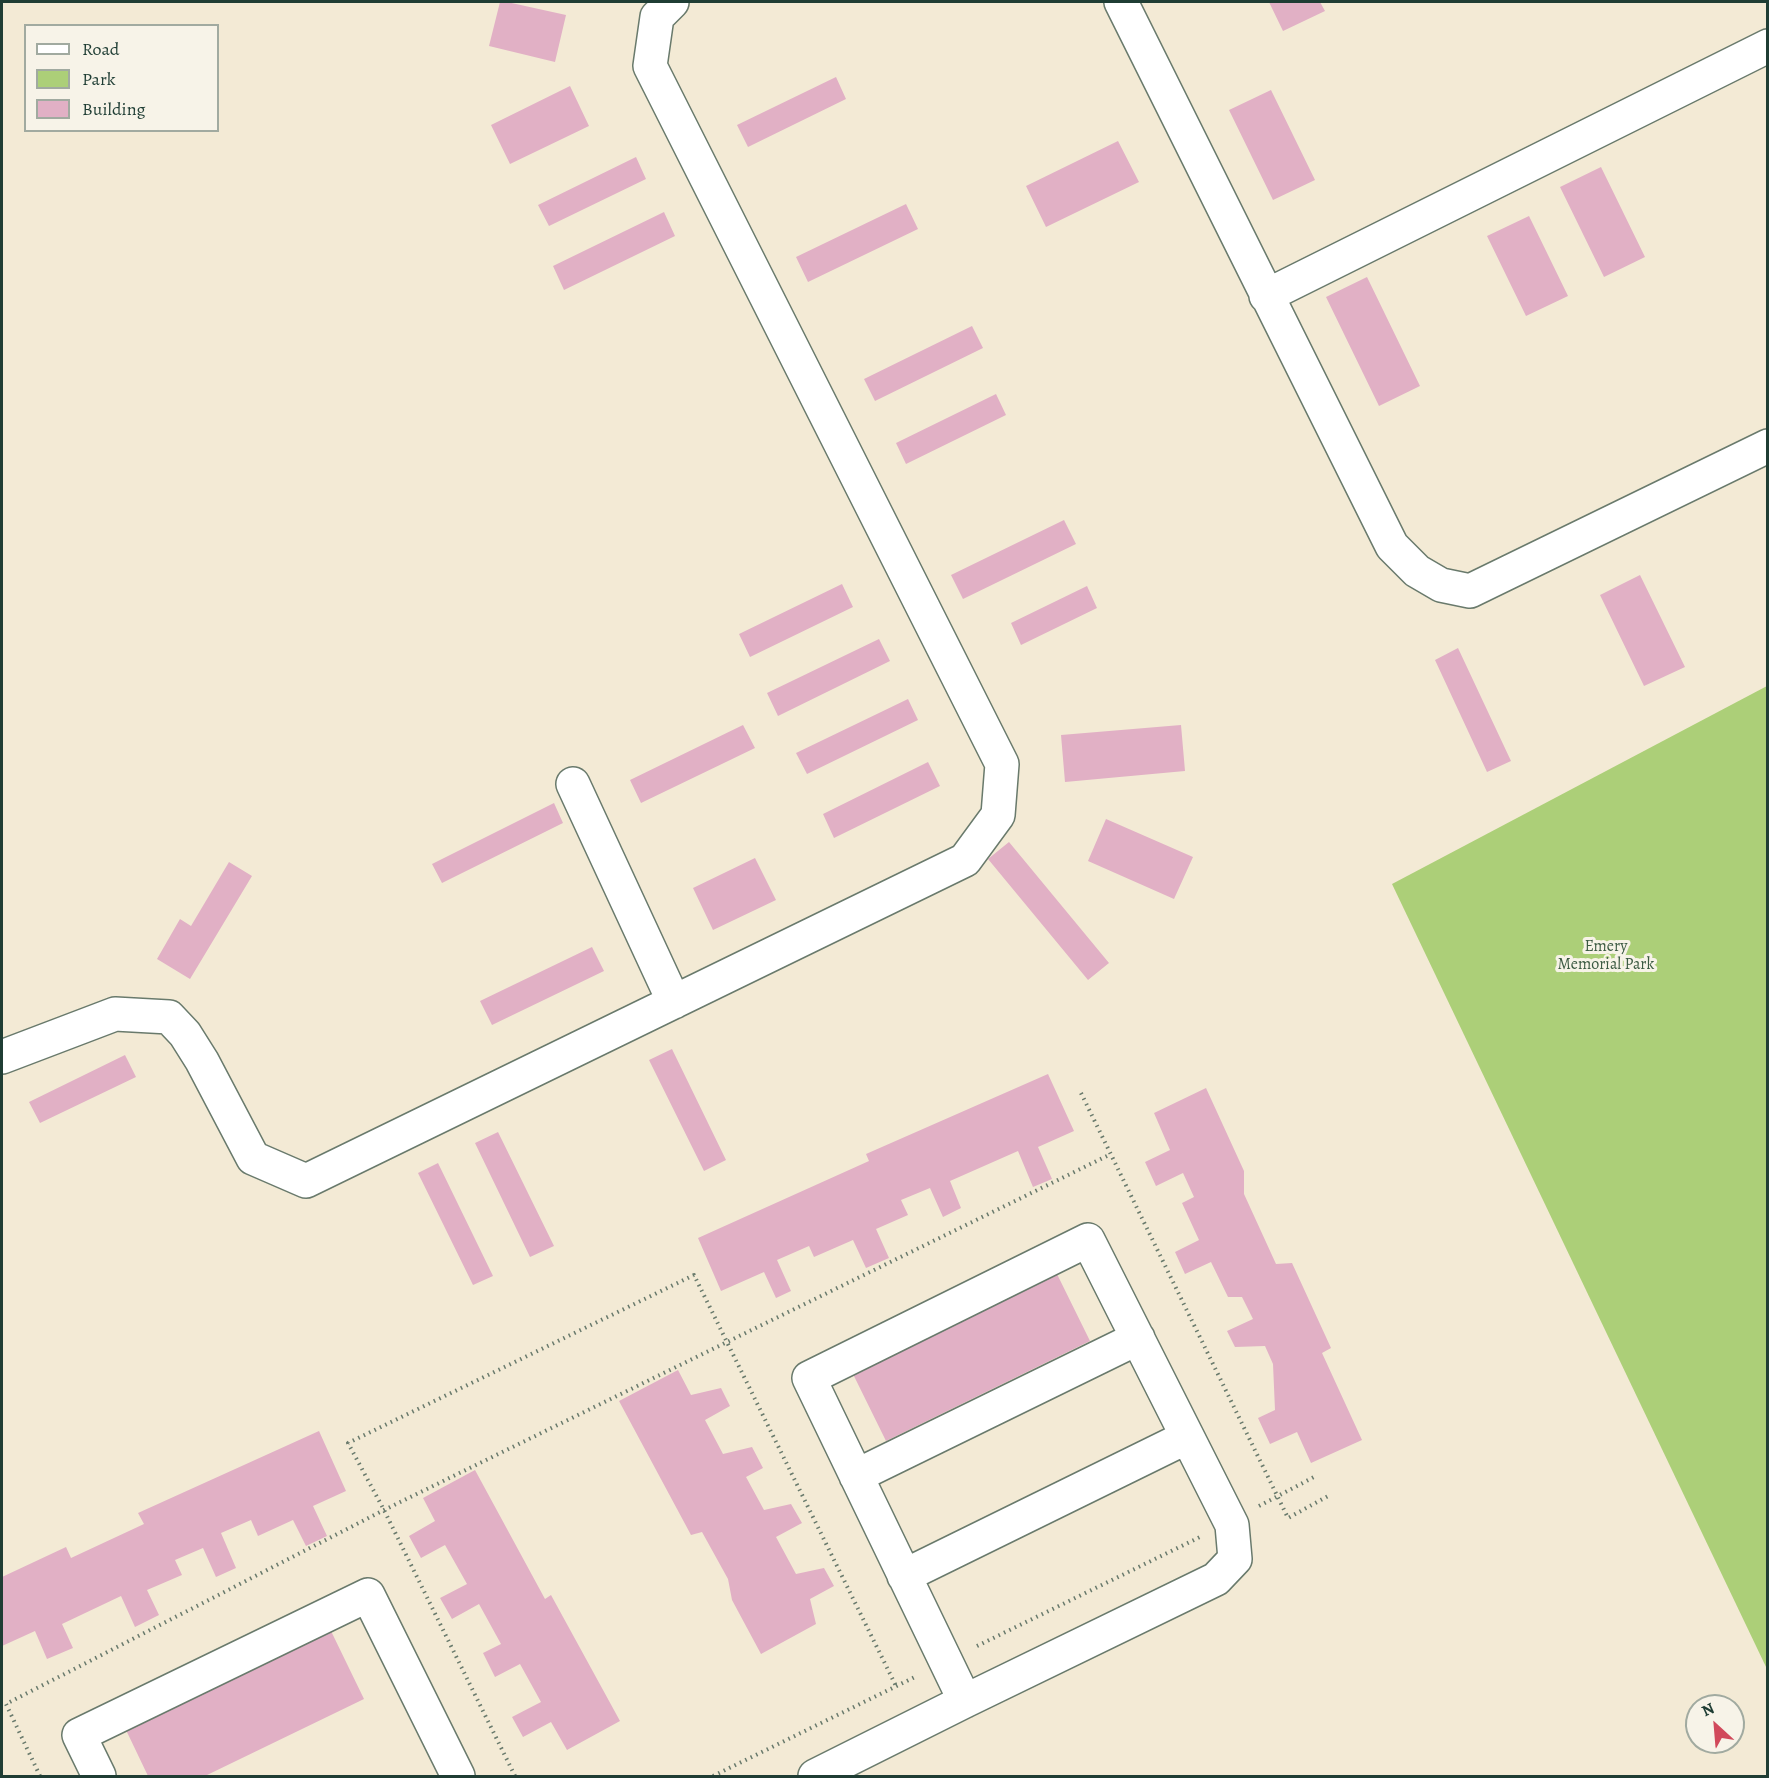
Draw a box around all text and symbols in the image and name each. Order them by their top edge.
legend [24,24,219,132]
text: Road [82,37,119,61]
text: Park [82,67,116,91]
text: Building [82,97,146,121]
park label: Emery Memorial Park [1558,937,1654,975]
north arrow [1685,1694,1745,1754]
text: N [1698,1697,1718,1722]

